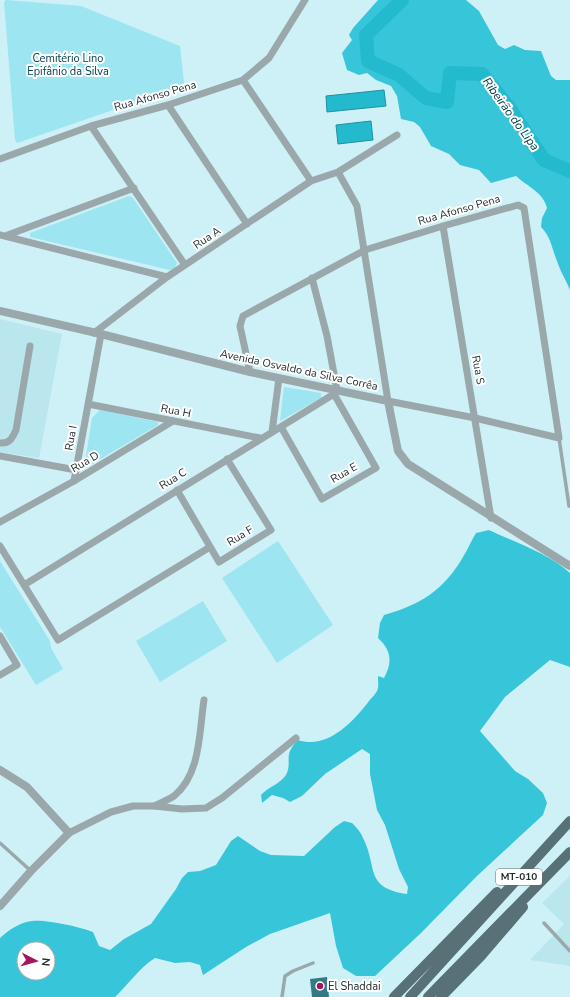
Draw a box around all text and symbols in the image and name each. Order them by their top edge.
park label: Cemitério Lino Epifânio da Silva [27,51,109,79]
water label: Ribeirão do Lipa [479,74,543,154]
street label: Rua Afonso Pena [112,77,198,115]
street label: Rua Afonso Pena [416,191,502,229]
street label: Rua A [190,223,224,253]
street label: Avenida Osvaldo da Silva Corrêa [219,346,379,394]
street label: Rua S [468,354,488,386]
street label: Rua H [160,401,192,421]
street label: Rua I [61,424,81,452]
street label: Rua D [68,448,102,476]
street label: Rua E [328,459,360,487]
street label: Rua C [156,465,190,493]
street label: Rua F [224,522,256,550]
road number: MT-010 [496,869,542,885]
north arrow [16,941,56,981]
text: N [38,957,53,967]
place label: El Shaddai [328,979,381,994]
marker: El Shaddai [315,981,325,991]

